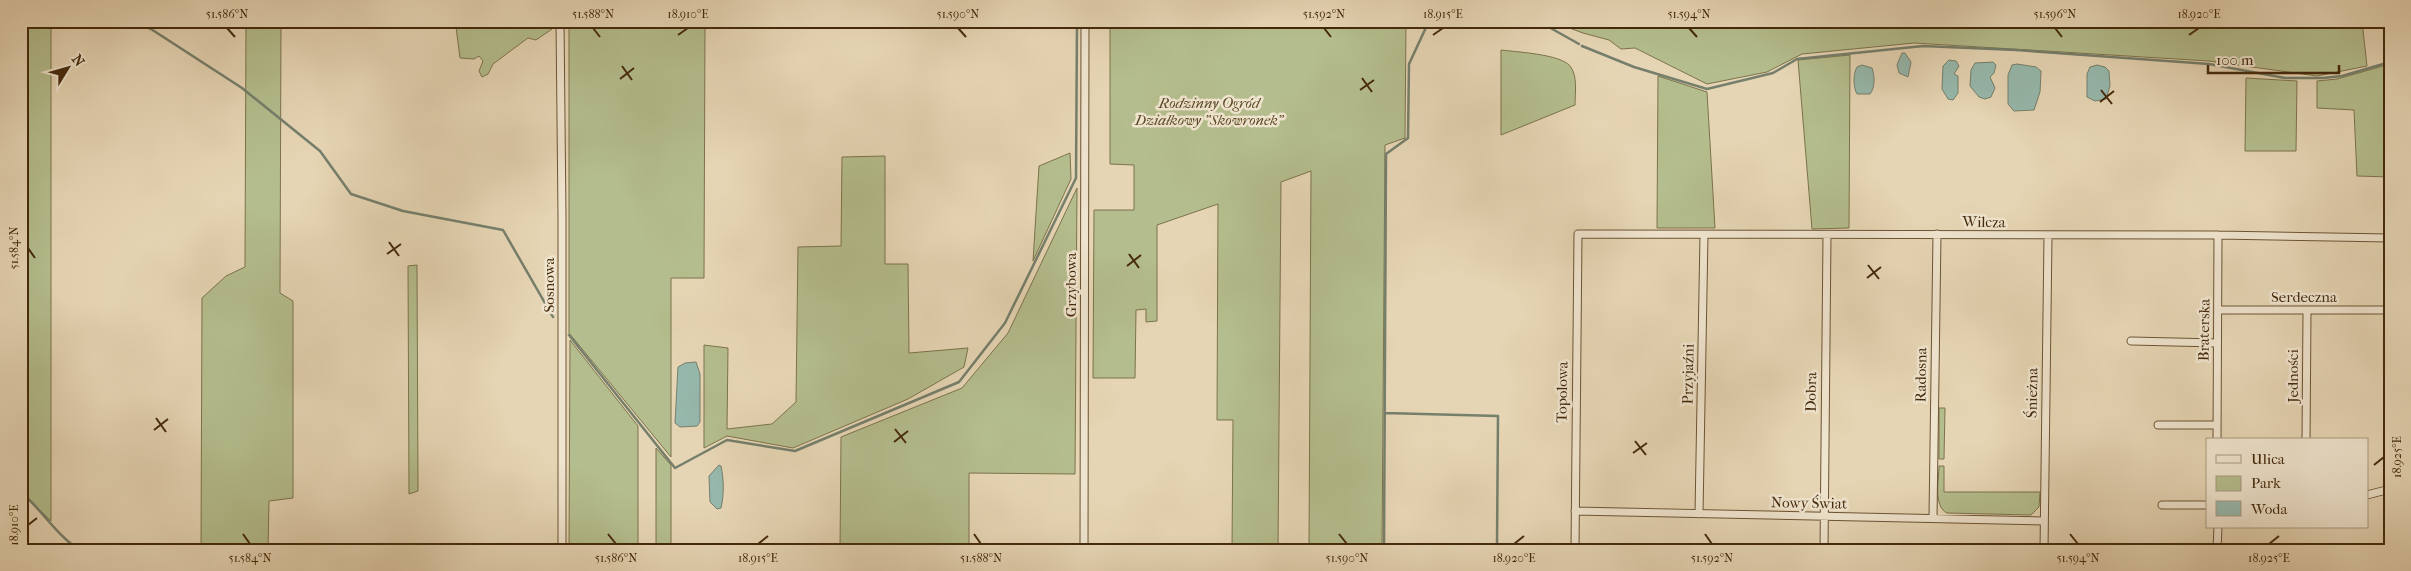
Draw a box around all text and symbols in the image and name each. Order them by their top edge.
text: 51.586°N [206,7,248,21]
text: 51.588°N [572,7,614,21]
text: 18.910°E [667,7,709,21]
text: 51.590°N [937,7,979,21]
text: 51.592°N [1303,7,1345,21]
text: 18.915°E [1423,7,1463,21]
text: 51.594°N [1667,7,1711,21]
text: 51.596°N [2034,7,2076,21]
text: 18.920°E [2177,7,2221,21]
north arrow [42,42,92,92]
scale bar [2208,42,2340,74]
text: N [68,51,88,70]
text: 100 m [2216,51,2254,69]
park label: Rodzinny Ogród Działkowy "Skowronek" [1134,94,1284,129]
street label: Wilcza [1961,213,2007,231]
text: 51.584°N [7,226,21,270]
street label: Grzybowa [1062,252,1080,317]
street label: Sosnowa [540,257,558,312]
street label: Serdeczna [2271,288,2338,306]
street label: Braterska [2194,298,2214,361]
street label: Przyjaźni [1678,343,1698,404]
street label: Radosna [1912,346,1930,403]
street label: Jedności [2284,349,2302,404]
street label: Topolowa [1552,360,1572,423]
street label: Śnieżna [2023,367,2041,418]
street label: Dobra [1802,371,1820,412]
text: 18.925°E [2390,436,2404,478]
legend [2206,438,2368,528]
text: Ulica [2251,450,2286,468]
text: Park [2251,474,2281,492]
street label: Nowy Świat [1771,493,1848,513]
text: Woda [2250,500,2288,518]
text: 18.910°E [7,504,21,546]
text: 51.584°N [228,551,272,565]
text: 51.586°N [595,551,637,565]
text: 18.915°E [738,551,778,565]
text: 51.588°N [960,551,1002,565]
text: 51.590°N [1326,551,1368,565]
text: 18.920°E [1492,551,1536,565]
text: 51.592°N [1691,551,1733,565]
text: 51.594°N [2056,551,2100,565]
text: 18.925°E [2248,551,2290,565]

